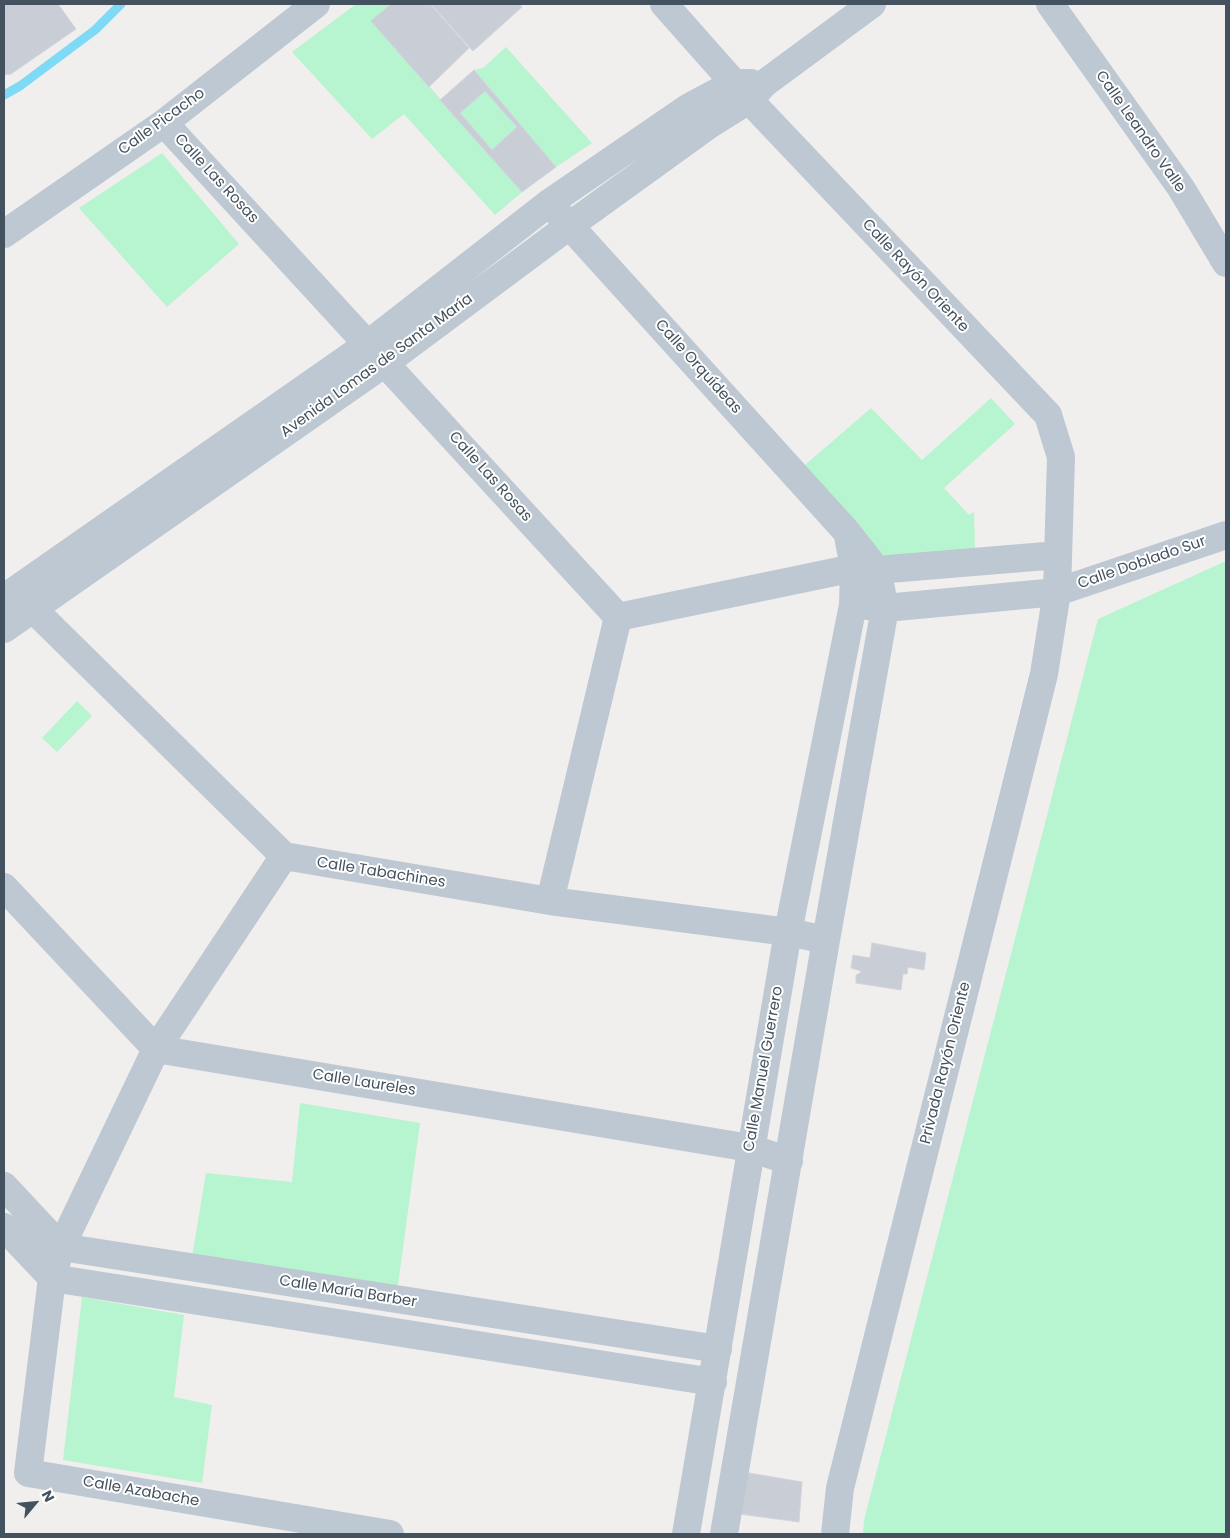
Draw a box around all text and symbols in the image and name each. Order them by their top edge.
street label: Calle Leandro Valle [1091,68,1189,196]
street label: Calle Picacho [115,85,209,159]
street label: Calle Las Rosas [170,131,262,227]
street label: Calle Rayón Oriente [858,216,972,336]
street label: Avenida Lomas de Santa María [277,290,477,442]
street label: Calle Orquídeas [651,316,745,418]
street label: Calle Las Rosas [445,428,535,526]
street label: Calle Doblado Sur [1076,533,1208,593]
street label: Calle Tabachines [315,854,447,892]
street label: Privada Rayón Oriente [917,980,975,1146]
street label: Calle Manuel Guerrero [741,985,787,1153]
street label: Calle Laureles [311,1066,417,1100]
street label: Calle María Barber [278,1272,418,1312]
street label: Calle Azabache [81,1473,201,1511]
north arrow [10,1478,60,1528]
text: N [37,1487,60,1505]

